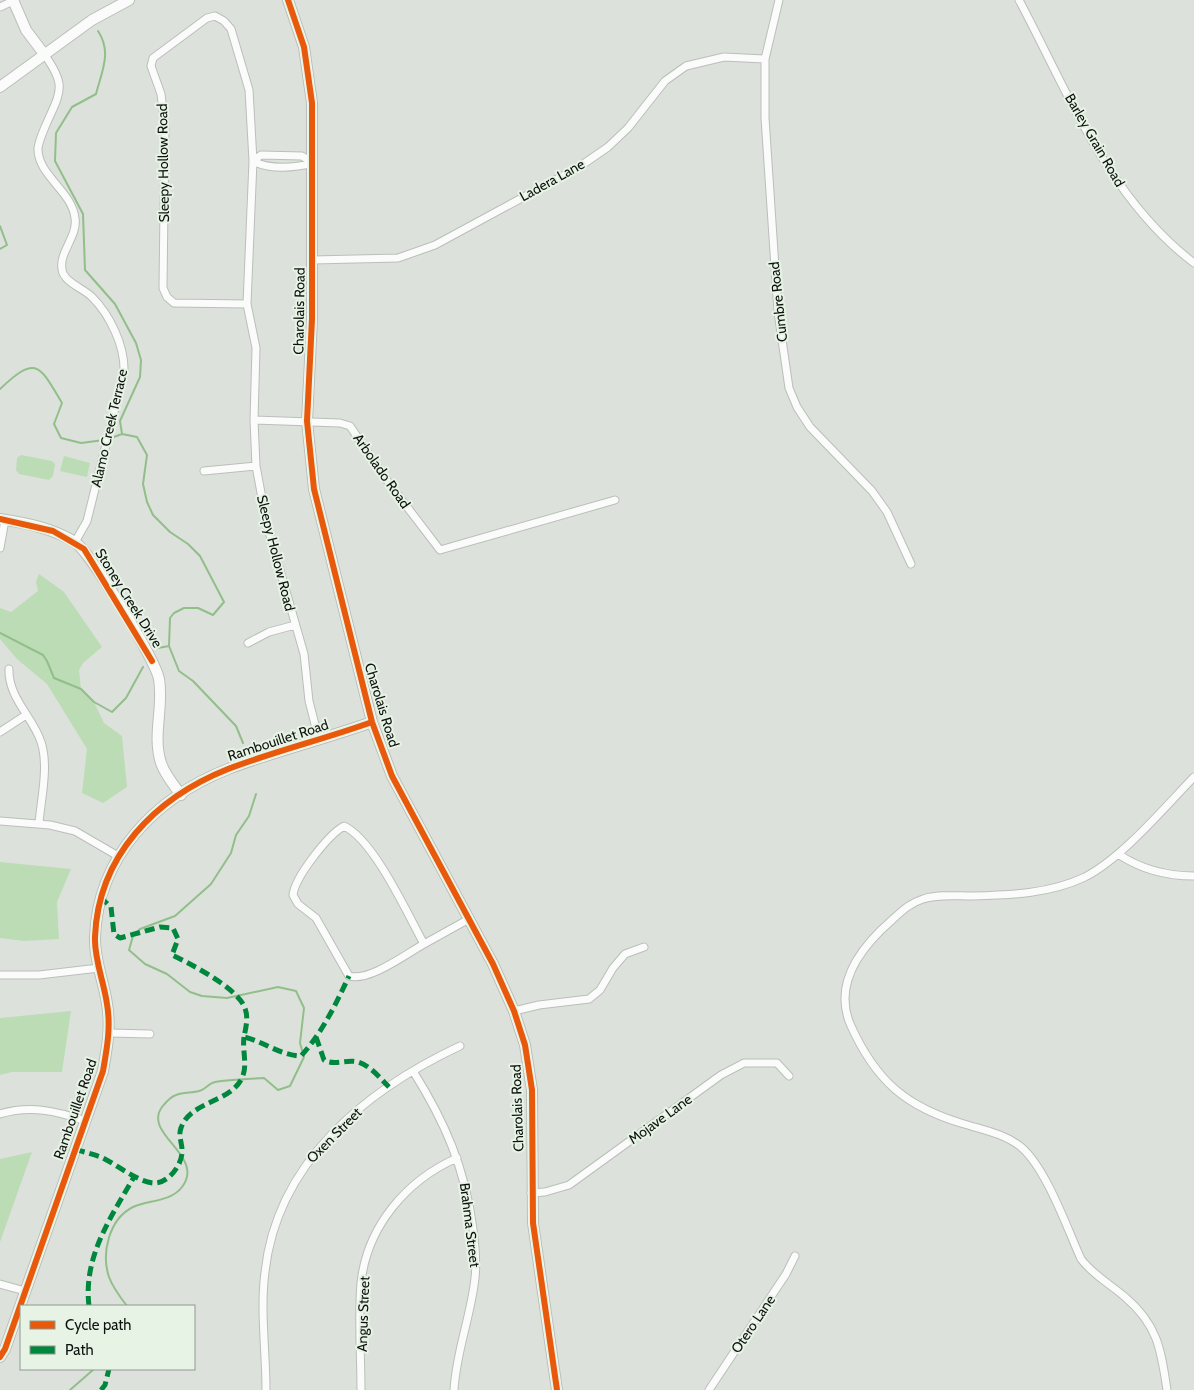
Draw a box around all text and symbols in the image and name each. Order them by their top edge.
street label: Barley Grain Road [1061,90,1129,190]
street label: Sleepy Hollow Road [153,103,173,223]
street label: Ladera Lane [516,155,588,205]
street label: Cumbre Road [765,261,791,343]
street label: Charolais Road [289,267,309,355]
street label: Alamo Creek Terrace [87,367,131,489]
street label: Arbolado Road [350,430,414,512]
street label: Sleepy Hollow Road [253,493,299,613]
street label: Stoney Creek Drive [91,545,167,651]
street label: Charolais Road [361,661,403,749]
street label: Rambouillet Road [225,715,331,765]
street label: Rambouillet Road [49,1056,101,1162]
street label: Charolais Road [506,1064,528,1152]
street label: Mojave Lane [625,1090,695,1148]
street label: Oxen Street [302,1103,366,1167]
street label: Brahma Street [456,1182,484,1269]
street label: Angus Street [353,1276,373,1352]
street label: Otero Lane [727,1291,779,1357]
legend [20,1305,195,1370]
text: Cycle path [65,1316,131,1334]
text: Path [65,1341,94,1359]

